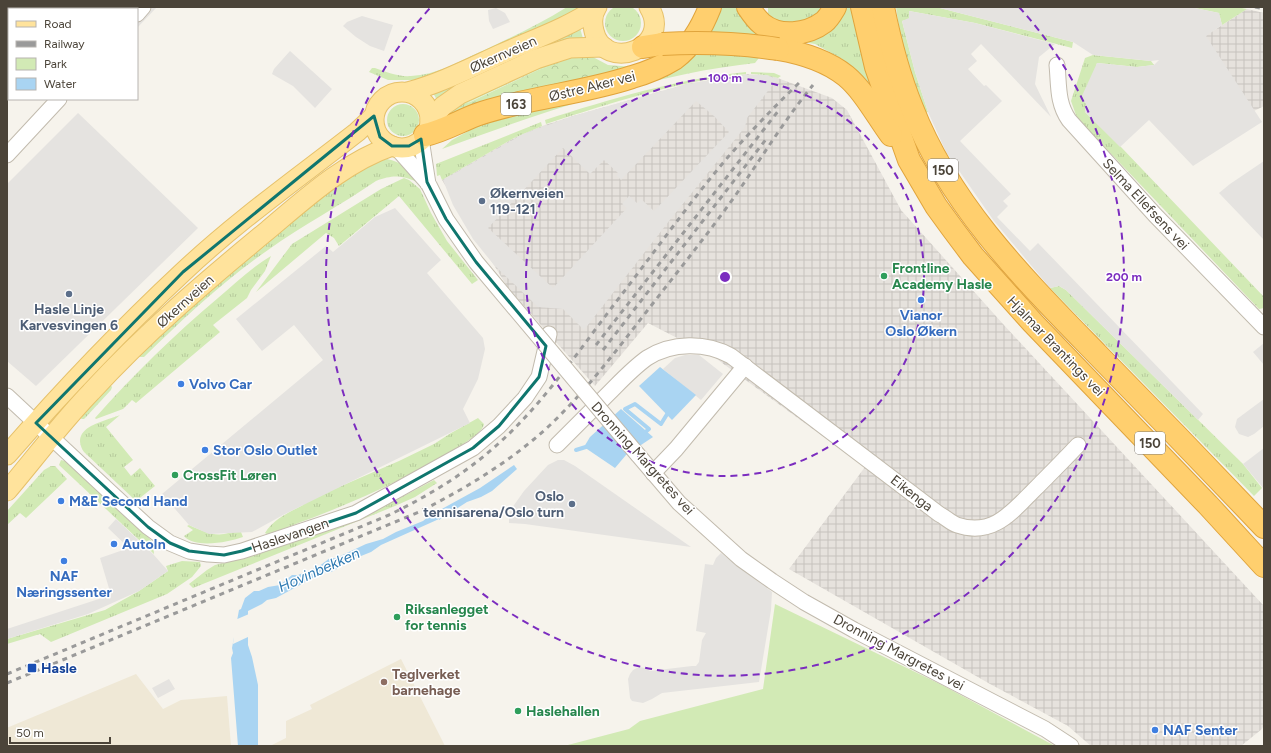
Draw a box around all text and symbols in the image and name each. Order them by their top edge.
legend [8,8,138,100]
text: Road [44,17,72,31]
street label: Økernveien [467,32,539,77]
text: Railway [44,37,85,51]
text: Park [44,57,67,71]
street label: Østre Aker vei [547,68,637,105]
text: 100 m [708,71,742,85]
text: Water [44,77,76,91]
road number: 163 [501,93,531,115]
street label: Selma Ellefsens vei [1099,155,1192,254]
road number: 150 [928,159,958,181]
place label: Økernveien 119-121 [490,185,564,218]
marker: Økernveien 119-121 [477,196,487,206]
place label: Frontline Academy Hasle [892,260,992,293]
centre of rings [718,270,732,284]
text: 200 m [1106,270,1142,284]
street label: Økernveien [153,271,218,331]
marker: Frontline Academy Hasle [879,271,889,281]
marker: Hasle Linje Karvesvingen 6 [64,289,74,299]
street label: Hjalmar Brantings vei [1003,293,1108,400]
marker: Vianor Oslo Økern [916,295,926,305]
place label: Hasle Linje Karvesvingen 6 [20,301,118,334]
place label: Vianor Oslo Økern [885,307,957,340]
place label: Volvo Car [189,376,253,393]
marker: Volvo Car [176,379,186,389]
street label: Dronning Margretes vei [587,398,698,518]
road number: 150 [1135,432,1165,454]
place label: Stor Oslo Outlet [213,442,318,459]
marker: Stor Oslo Outlet [200,445,210,455]
place label: CrossFit Løren [183,467,277,484]
marker: CrossFit Løren [170,470,180,480]
street label: Eikenga [887,472,936,515]
place label: Oslo tennisarena/Oslo turn [423,488,564,521]
place label: M&E Second Hand [69,493,188,510]
marker: M&E Second Hand [56,496,66,506]
marker: Oslo tennisarena/Oslo turn [567,499,577,509]
street label: Haslevangen [249,514,331,557]
place label: AutoIn [122,536,166,553]
marker: AutoIn [109,539,119,549]
water label: Hovinbekken [275,544,363,596]
marker: NAF Næringssenter [59,556,69,566]
place label: NAF Næringssenter [16,568,113,601]
place label: Riksanlegget for tennis [405,601,489,634]
street label: Dronning Margretes vei [830,611,967,694]
marker: Riksanlegget for tennis [392,612,402,622]
place label: Hasle [41,660,77,677]
marker: Hasle [26,662,38,674]
place label: Teglverket barnehage [392,666,461,699]
marker: Teglverket barnehage [379,677,389,687]
place label: Haslehallen [526,703,600,720]
marker: Haslehallen [513,706,523,716]
scale bar [10,719,110,745]
place label: NAF Senter [1163,722,1238,739]
marker: NAF Senter [1150,725,1160,735]
text: 50 m [16,726,44,740]

